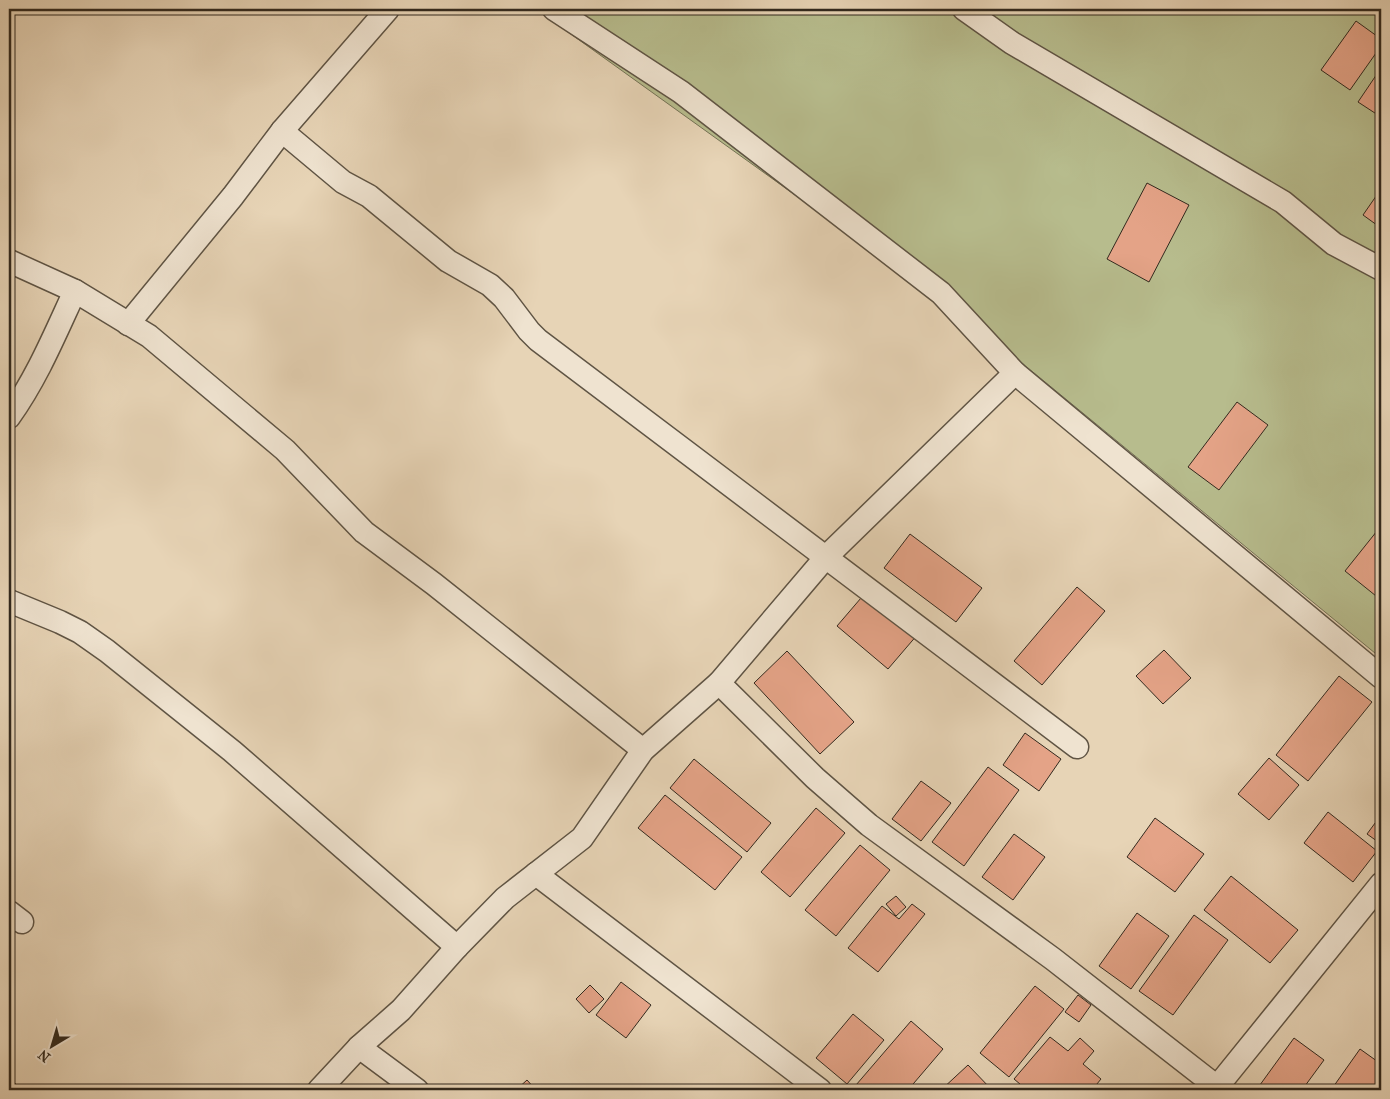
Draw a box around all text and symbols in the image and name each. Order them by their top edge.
north arrow [28,1022,78,1072]
text: N [35,1046,54,1066]

